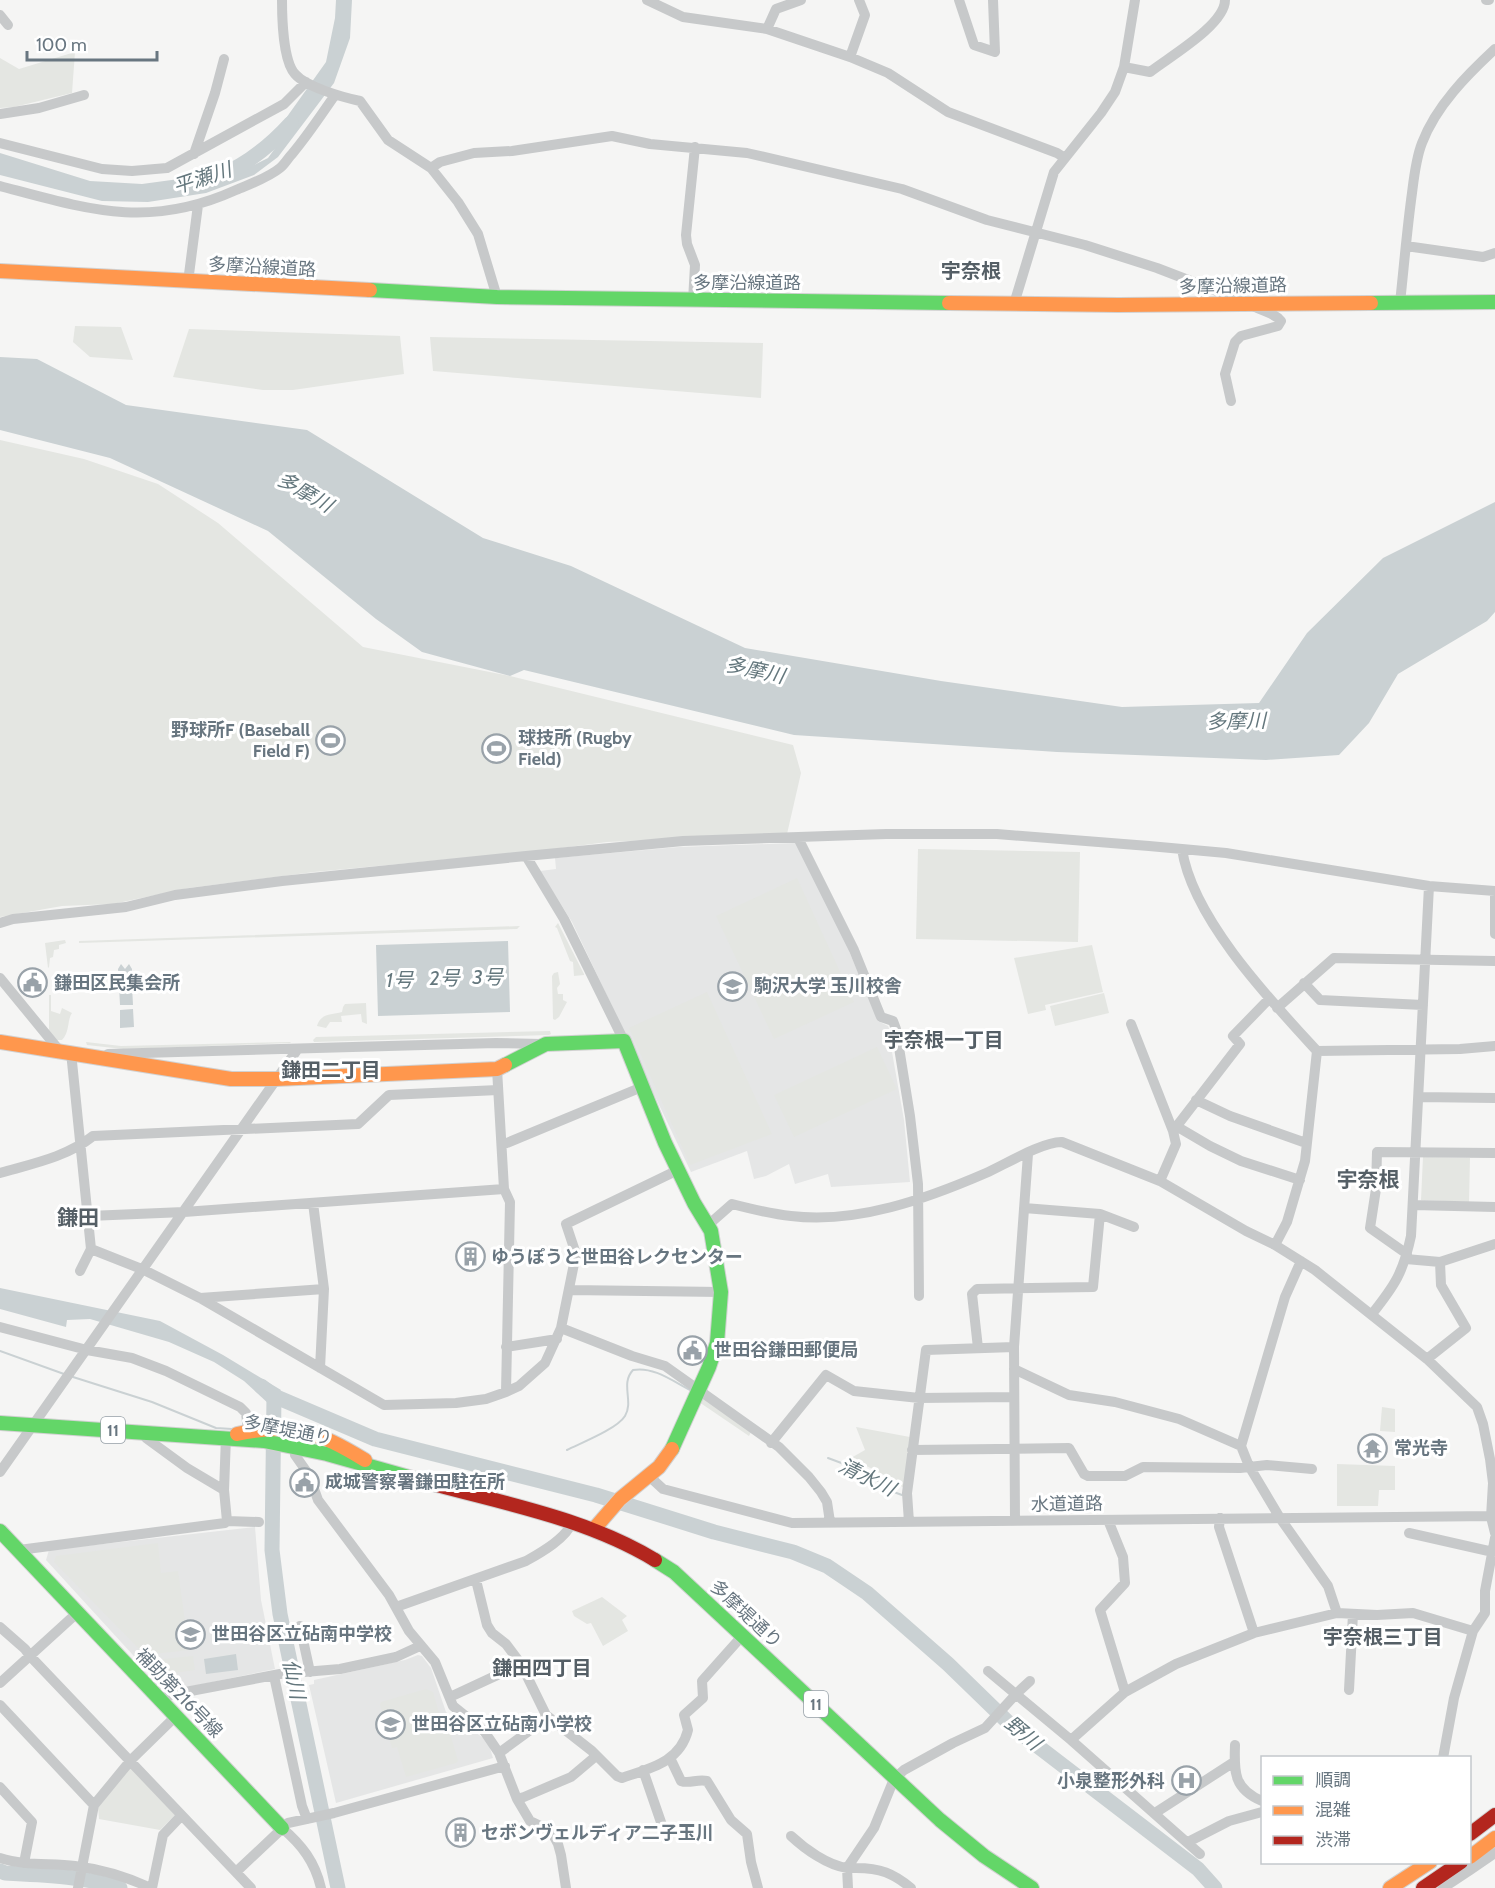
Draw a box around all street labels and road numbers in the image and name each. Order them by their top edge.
street label: 多摩沿線道路 [207,253,317,281]
street label: 多摩沿線道路 [693,272,801,294]
street label: 多摩沿線道路 [1179,274,1287,298]
street label: 多摩堤通り [242,1411,334,1449]
road number: 11 [101,1417,125,1443]
street label: 水道道路 [1031,1492,1103,1516]
street label: 多摩堤通り [706,1575,786,1653]
street label: 補助第216号線 [131,1644,227,1742]
road number: 11 [804,1691,828,1717]

